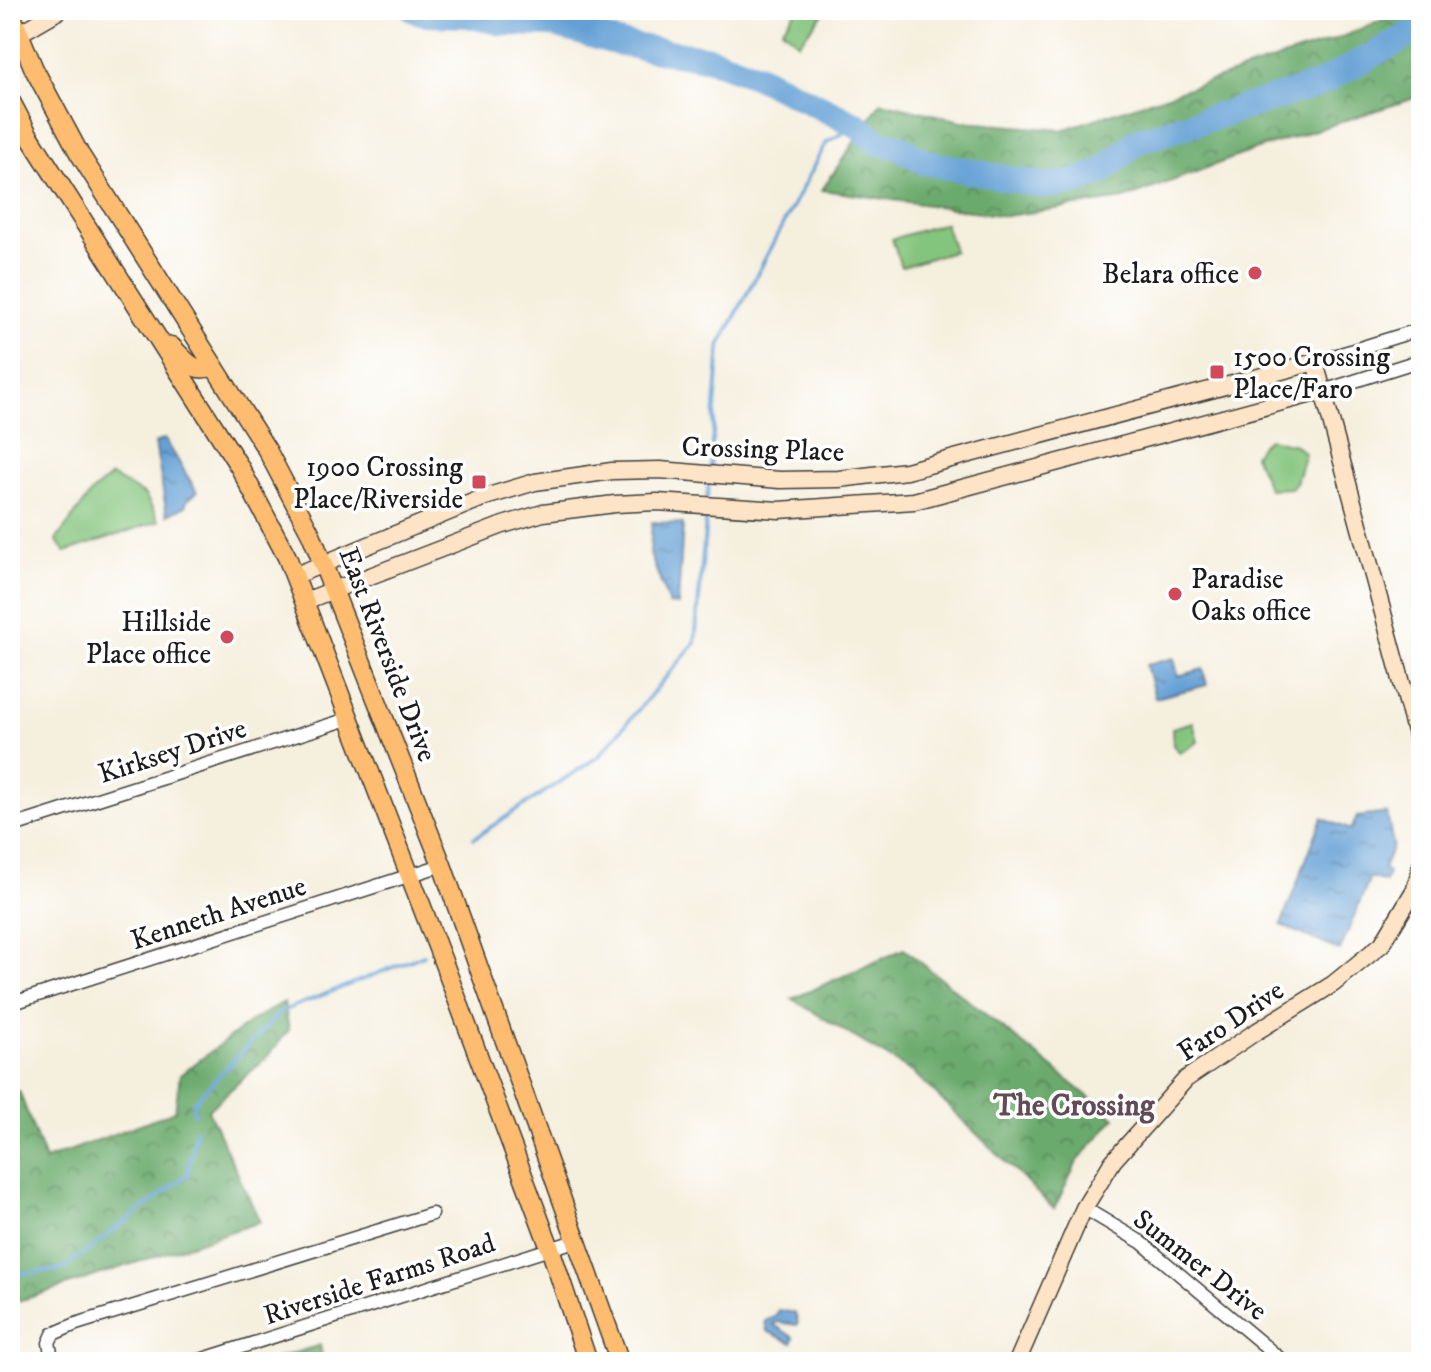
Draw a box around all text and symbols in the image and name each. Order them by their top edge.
place label: Belara office [1102,257,1239,292]
marker: Belara office [1246,264,1264,282]
place label: 1500 Crossing Place/Faro [1233,340,1390,407]
marker: 1500 Crossing Place/Faro [1208,363,1226,381]
street label: Crossing Place [681,429,845,470]
place label: 1900 Crossing Place/Riverside [293,450,463,517]
marker: 1900 Crossing Place/Riverside [470,473,488,491]
street label: East Riverside Drive [331,542,445,767]
place label: Paradise Oaks office [1191,562,1311,629]
marker: Paradise Oaks office [1166,585,1184,603]
place label: Hillside Place office [86,605,211,672]
marker: Hillside Place office [218,628,236,646]
street label: Kirksey Drive [94,711,251,792]
street label: Kenneth Avenue [126,869,310,958]
street label: Faro Drive [1171,973,1291,1069]
district label: The Crossing [993,1088,1156,1125]
street label: Summer Drive [1126,1202,1274,1328]
street label: Riverside Farms Road [259,1226,500,1333]

